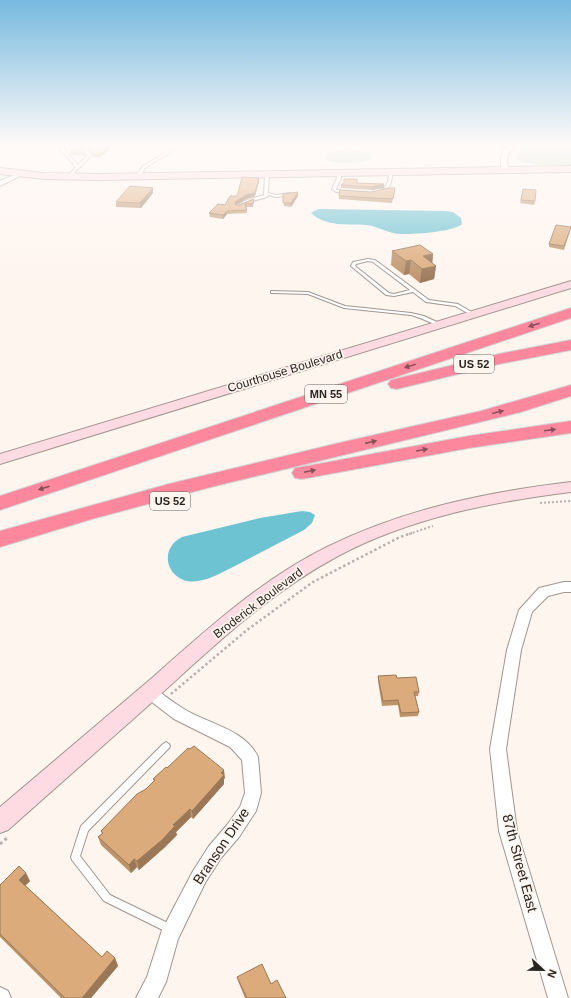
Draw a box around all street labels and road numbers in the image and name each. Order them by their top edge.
street label: Courthouse Boulevard [226,347,344,395]
road number: US 52 [454,355,494,373]
road number: MN 55 [305,385,347,403]
road number: US 52 [150,492,190,510]
street label: Broderick Boulevard [211,565,305,641]
street label: Branson Drive [190,805,253,887]
street label: 87th Street East [499,812,541,914]

